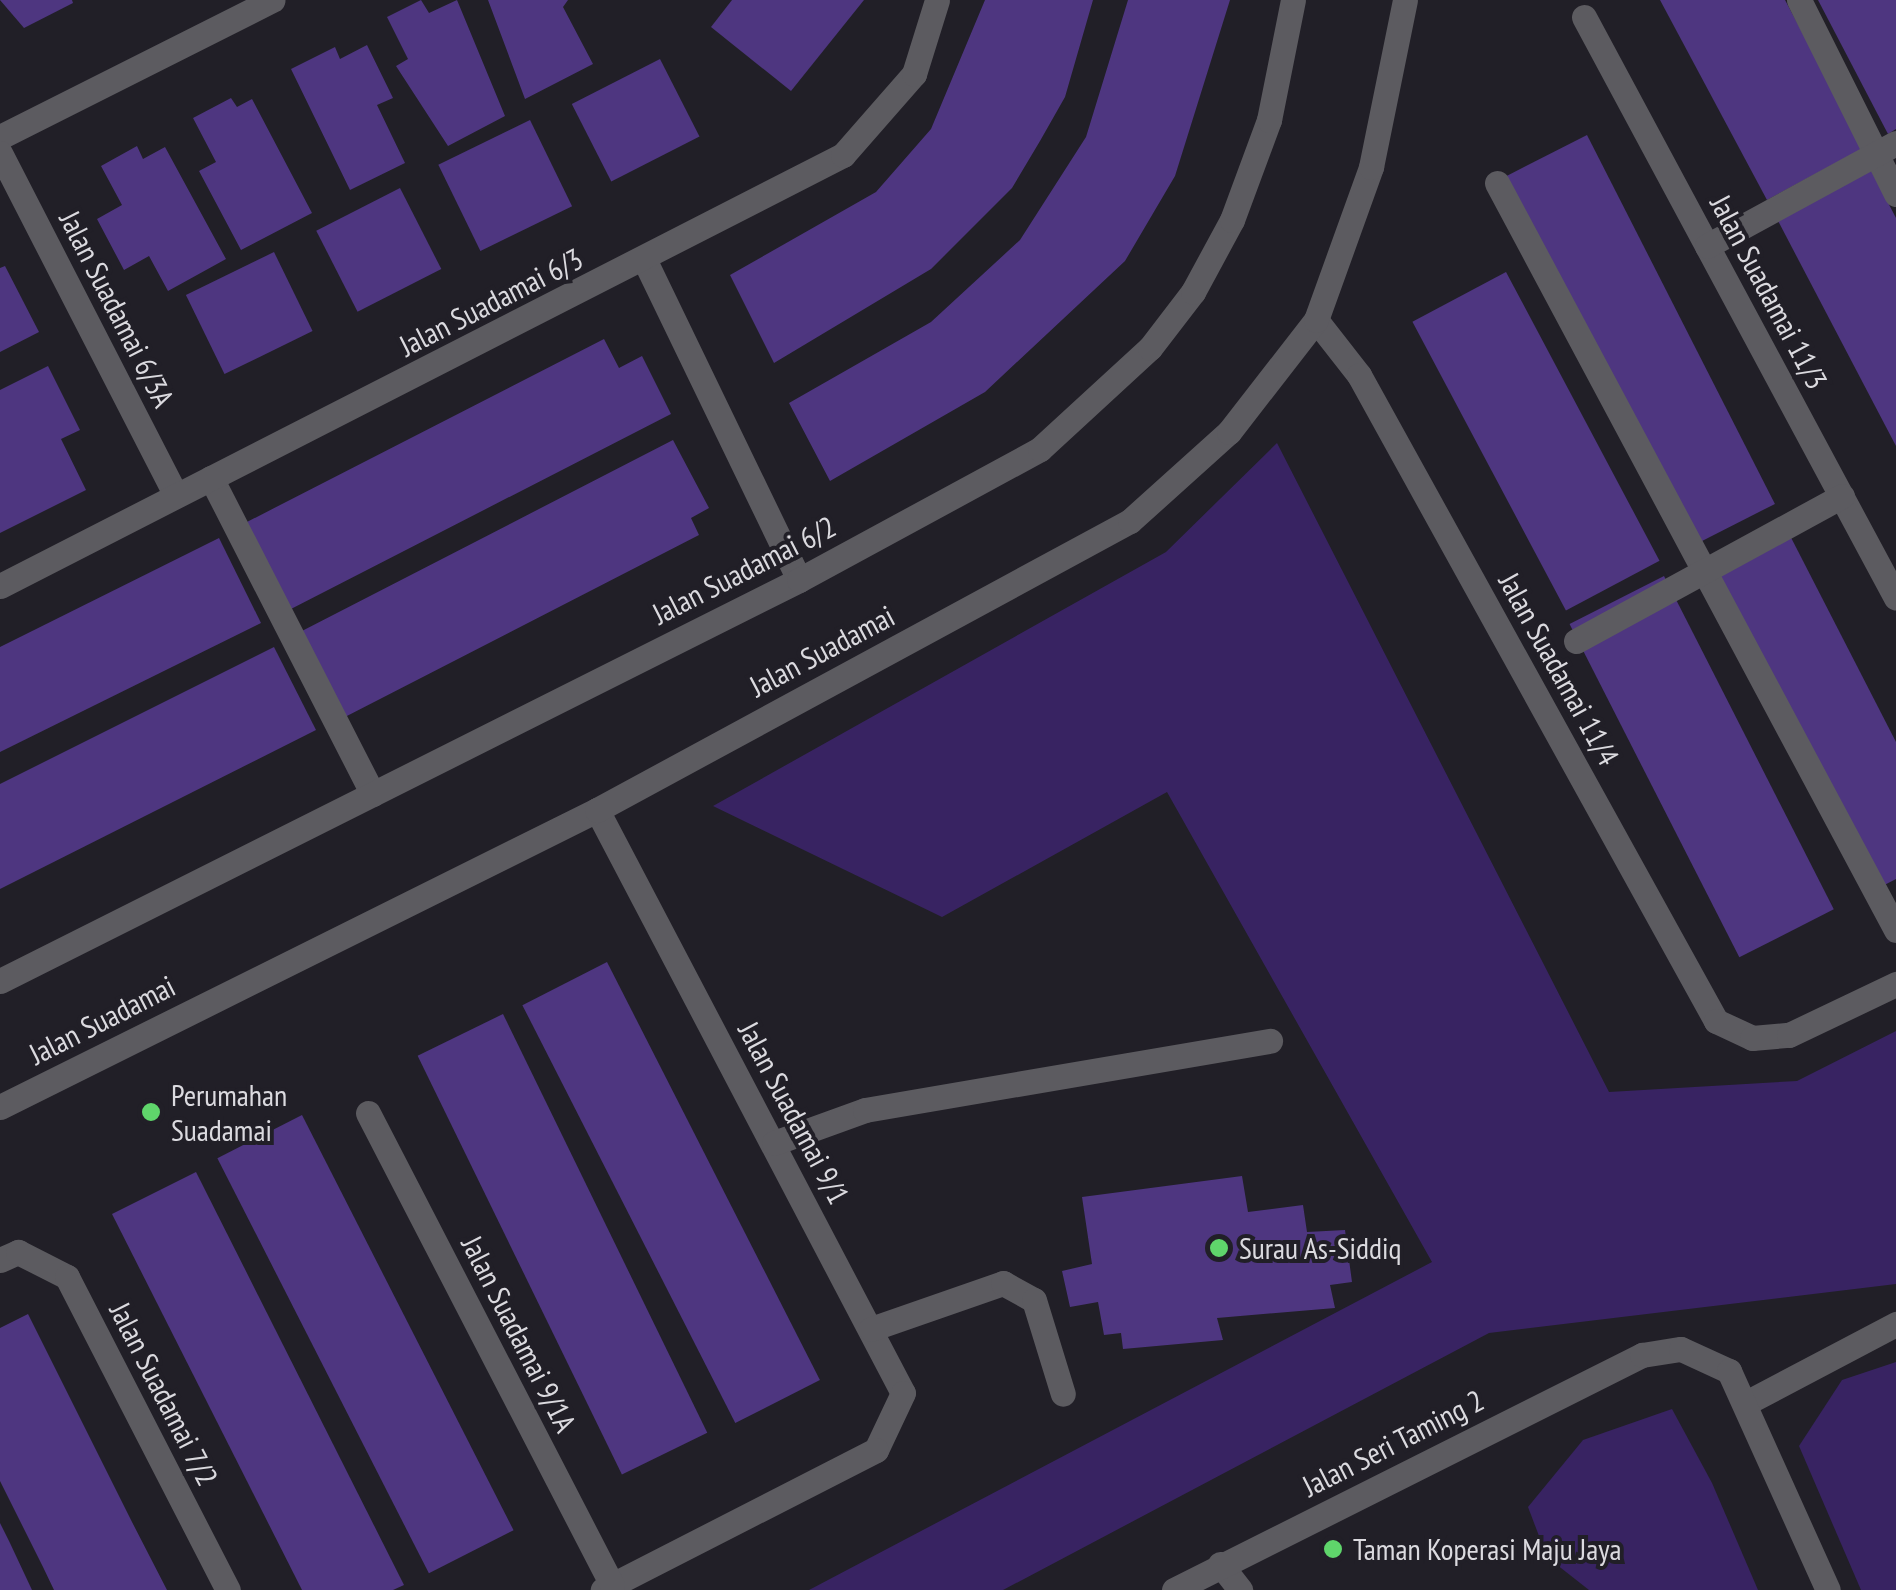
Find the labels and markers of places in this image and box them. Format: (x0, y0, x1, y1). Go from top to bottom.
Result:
place label: Perumahan Suadamai (171, 1077, 287, 1148)
marker: Perumahan Suadamai (140, 1101, 162, 1123)
place label: Surau As-Siddiq (1239, 1230, 1402, 1266)
marker: Surau As-Siddiq (1208, 1237, 1230, 1259)
place label: Taman Koperasi Maju Jaya (1353, 1531, 1622, 1567)
marker: Taman Koperasi Maju Jaya (1322, 1538, 1344, 1560)

